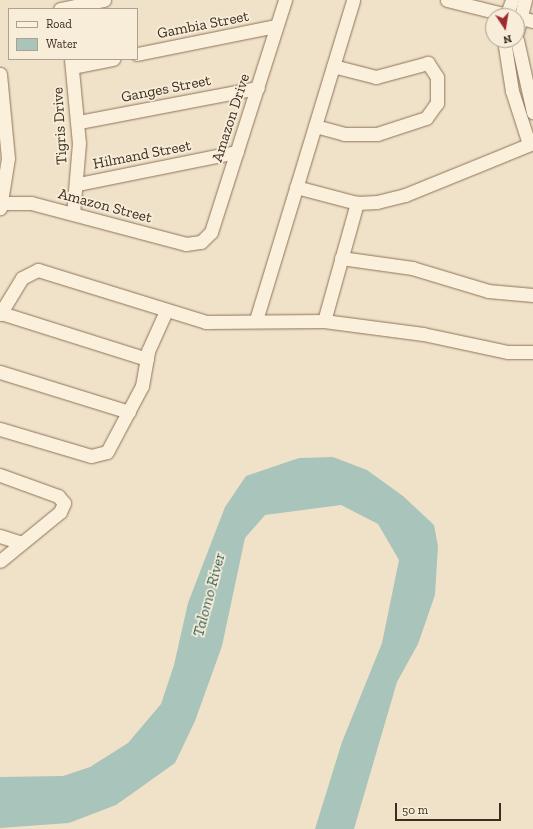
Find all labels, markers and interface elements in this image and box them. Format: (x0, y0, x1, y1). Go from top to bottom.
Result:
street label: Gambia Street (156, 7, 250, 43)
legend (8, 8, 138, 60)
north arrow (485, 8, 525, 48)
text: Road (46, 17, 72, 31)
text: N (502, 32, 513, 46)
text: Water (46, 37, 78, 51)
street label: Ganges Street (120, 71, 212, 107)
street label: Amazon Drive (208, 72, 254, 164)
street label: Tigris Drive (49, 87, 71, 165)
street label: Hilmand Street (91, 137, 193, 173)
street label: Amazon Street (56, 185, 154, 227)
water label: Talomo River (189, 551, 229, 639)
scale bar (397, 795, 503, 821)
text: 50 m (402, 803, 428, 817)

